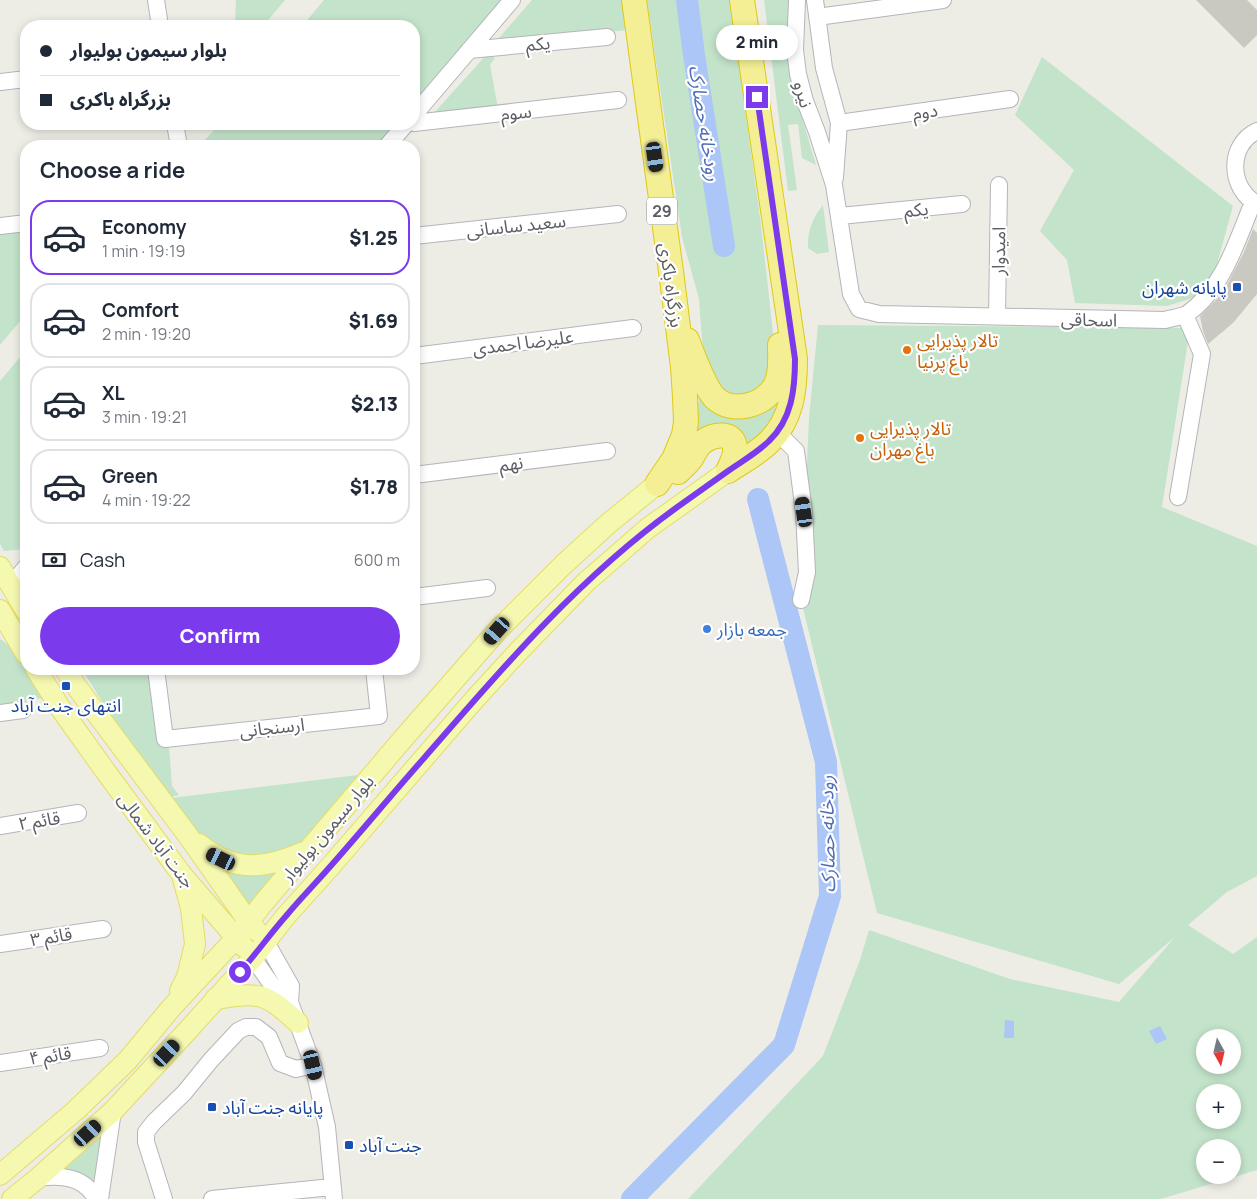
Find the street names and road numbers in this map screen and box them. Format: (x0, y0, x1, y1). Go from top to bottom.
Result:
street label: یکم (525, 30, 552, 58)
street label: نیرو (789, 78, 819, 110)
street label: دوم (911, 97, 940, 128)
street label: سوم (499, 98, 533, 129)
street label: یکم (902, 196, 930, 224)
road number: 29 (647, 198, 677, 225)
street label: سعید ساسانی (465, 208, 567, 242)
street label: امیدوار (986, 226, 1010, 277)
street label: بزرگراه باکری (654, 241, 690, 329)
street label: اسحاقی (1061, 307, 1117, 331)
street label: علیرضا احمدی (471, 324, 575, 360)
street label: نهم (498, 450, 525, 478)
street label: ارسنجانی (238, 712, 306, 742)
street label: بلوار سیمون بولیوار (274, 769, 379, 887)
street label: جنت آباد شمالی (113, 787, 201, 893)
street label: قائم ۲ (16, 805, 62, 837)
street label: قائم ۳ (28, 921, 74, 953)
street label: قائم ۴ (27, 1040, 73, 1072)

